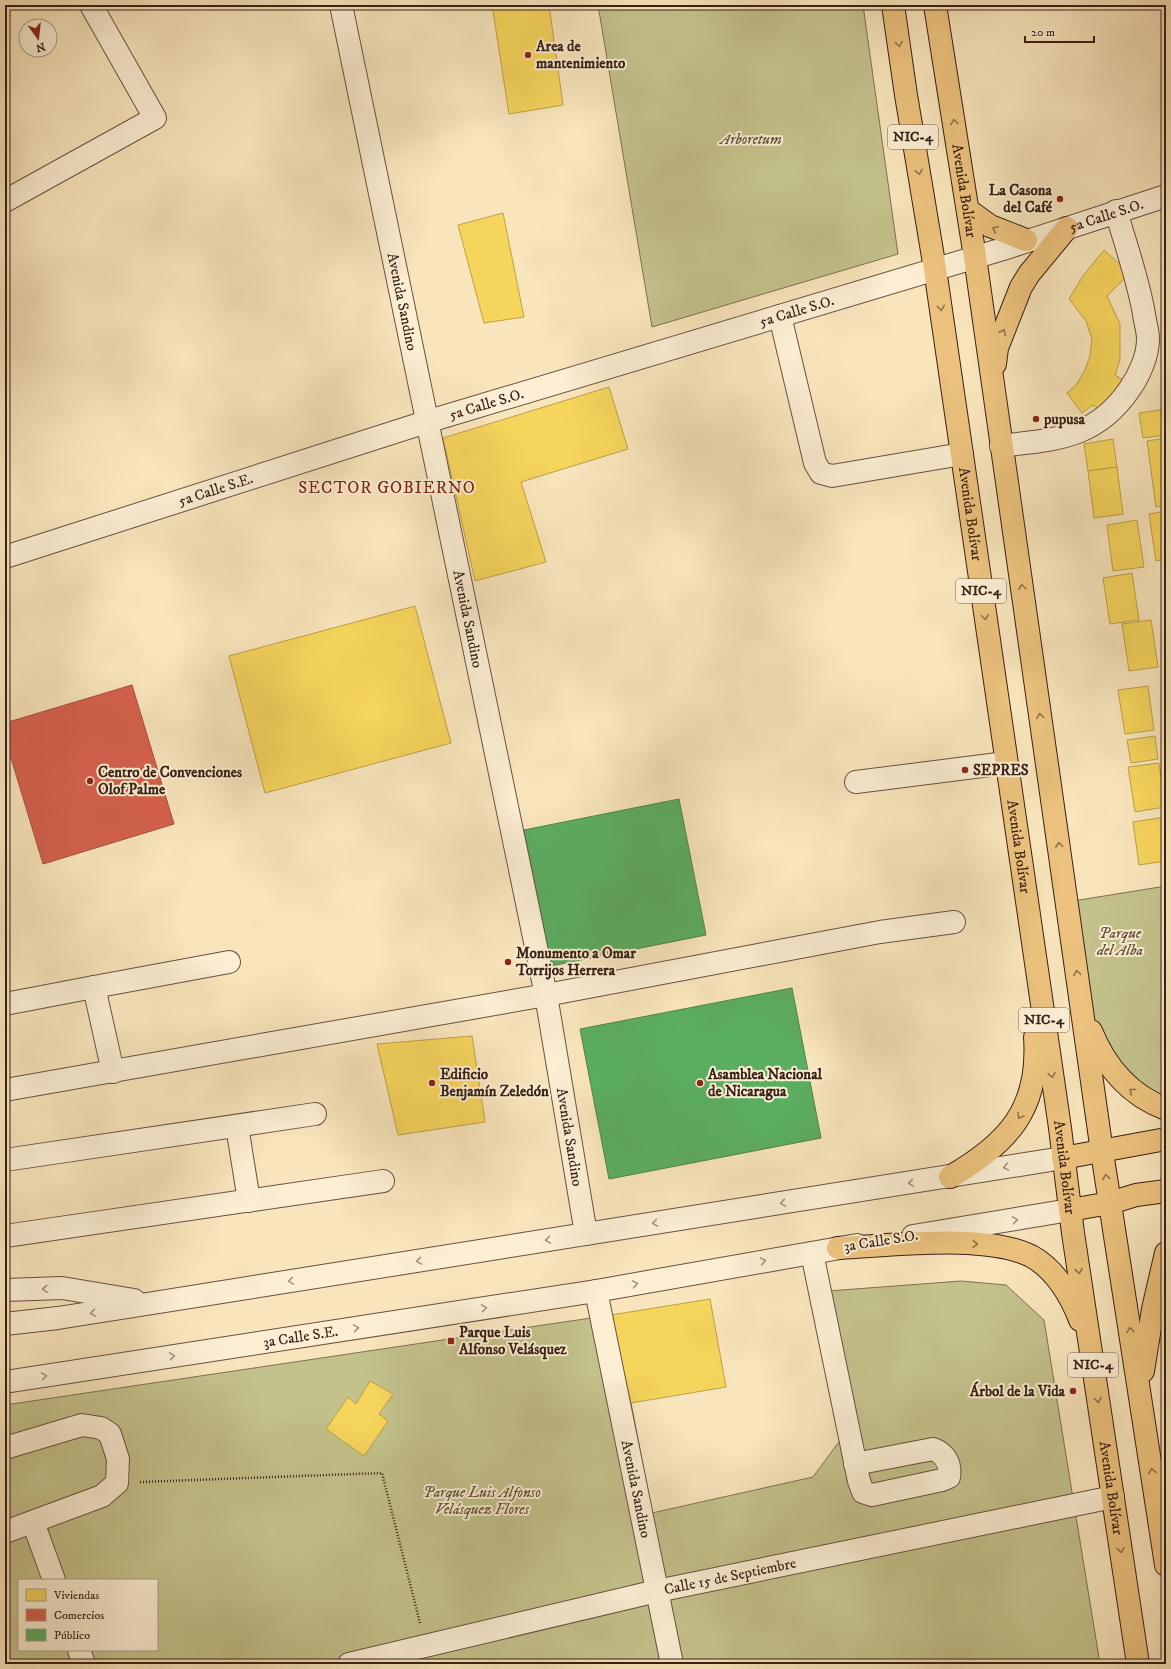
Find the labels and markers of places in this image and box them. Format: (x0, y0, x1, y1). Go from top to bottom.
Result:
place label: Area de mantenimiento (535, 37, 626, 73)
marker: Area de mantenimiento (523, 50, 533, 60)
place label: La Casona del Café (989, 181, 1053, 217)
marker: La Casona del Café (1055, 194, 1065, 204)
place label: pupusa (1043, 410, 1086, 429)
marker: pupusa (1031, 414, 1041, 424)
place label: SEPRES (973, 761, 1029, 780)
place label: Centro de Convenciones Olof Palme (98, 763, 242, 799)
marker: SEPRES (960, 765, 970, 775)
marker: Centro de Convenciones Olof Palme (85, 776, 95, 786)
place label: Monumento a Omar Torrijos Herrera (515, 944, 636, 980)
marker: Monumento a Omar Torrijos Herrera (503, 957, 513, 967)
place label: Edificio Benjamín Zeledón (440, 1065, 549, 1101)
place label: Asamblea Nacional de Nicaragua (707, 1065, 823, 1101)
marker: Edificio Benjamín Zeledón (427, 1078, 437, 1088)
marker: Asamblea Nacional de Nicaragua (695, 1078, 705, 1088)
place label: Parque Luis Alfonso Velásquez (458, 1323, 567, 1360)
marker: Parque Luis Alfonso Velásquez (446, 1336, 456, 1346)
place label: Árbol de la Vida (969, 1381, 1066, 1401)
marker: Árbol de la Vida (1068, 1386, 1078, 1396)

